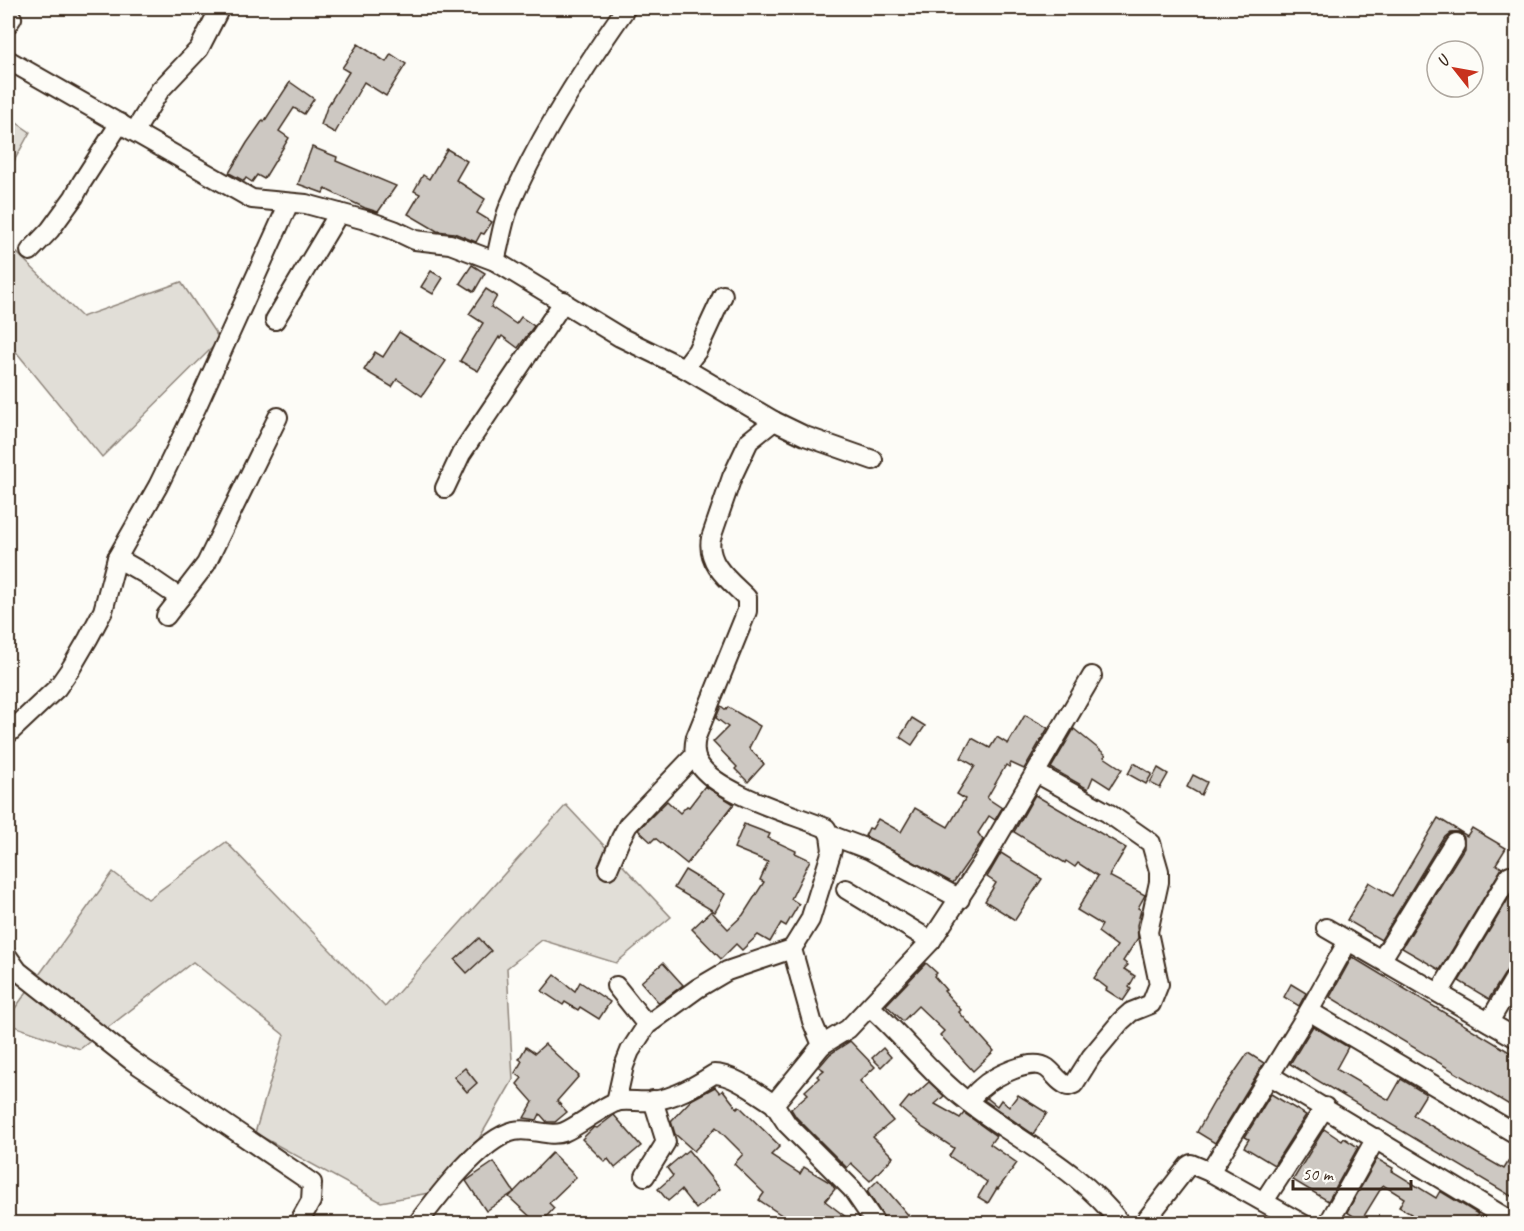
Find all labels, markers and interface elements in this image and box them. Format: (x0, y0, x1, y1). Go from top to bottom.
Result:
north arrow (1425, 39, 1485, 99)
text: U (1432, 51, 1455, 70)
scale bar (1293, 1153, 1412, 1191)
text: 50 m (1302, 1163, 1335, 1185)

